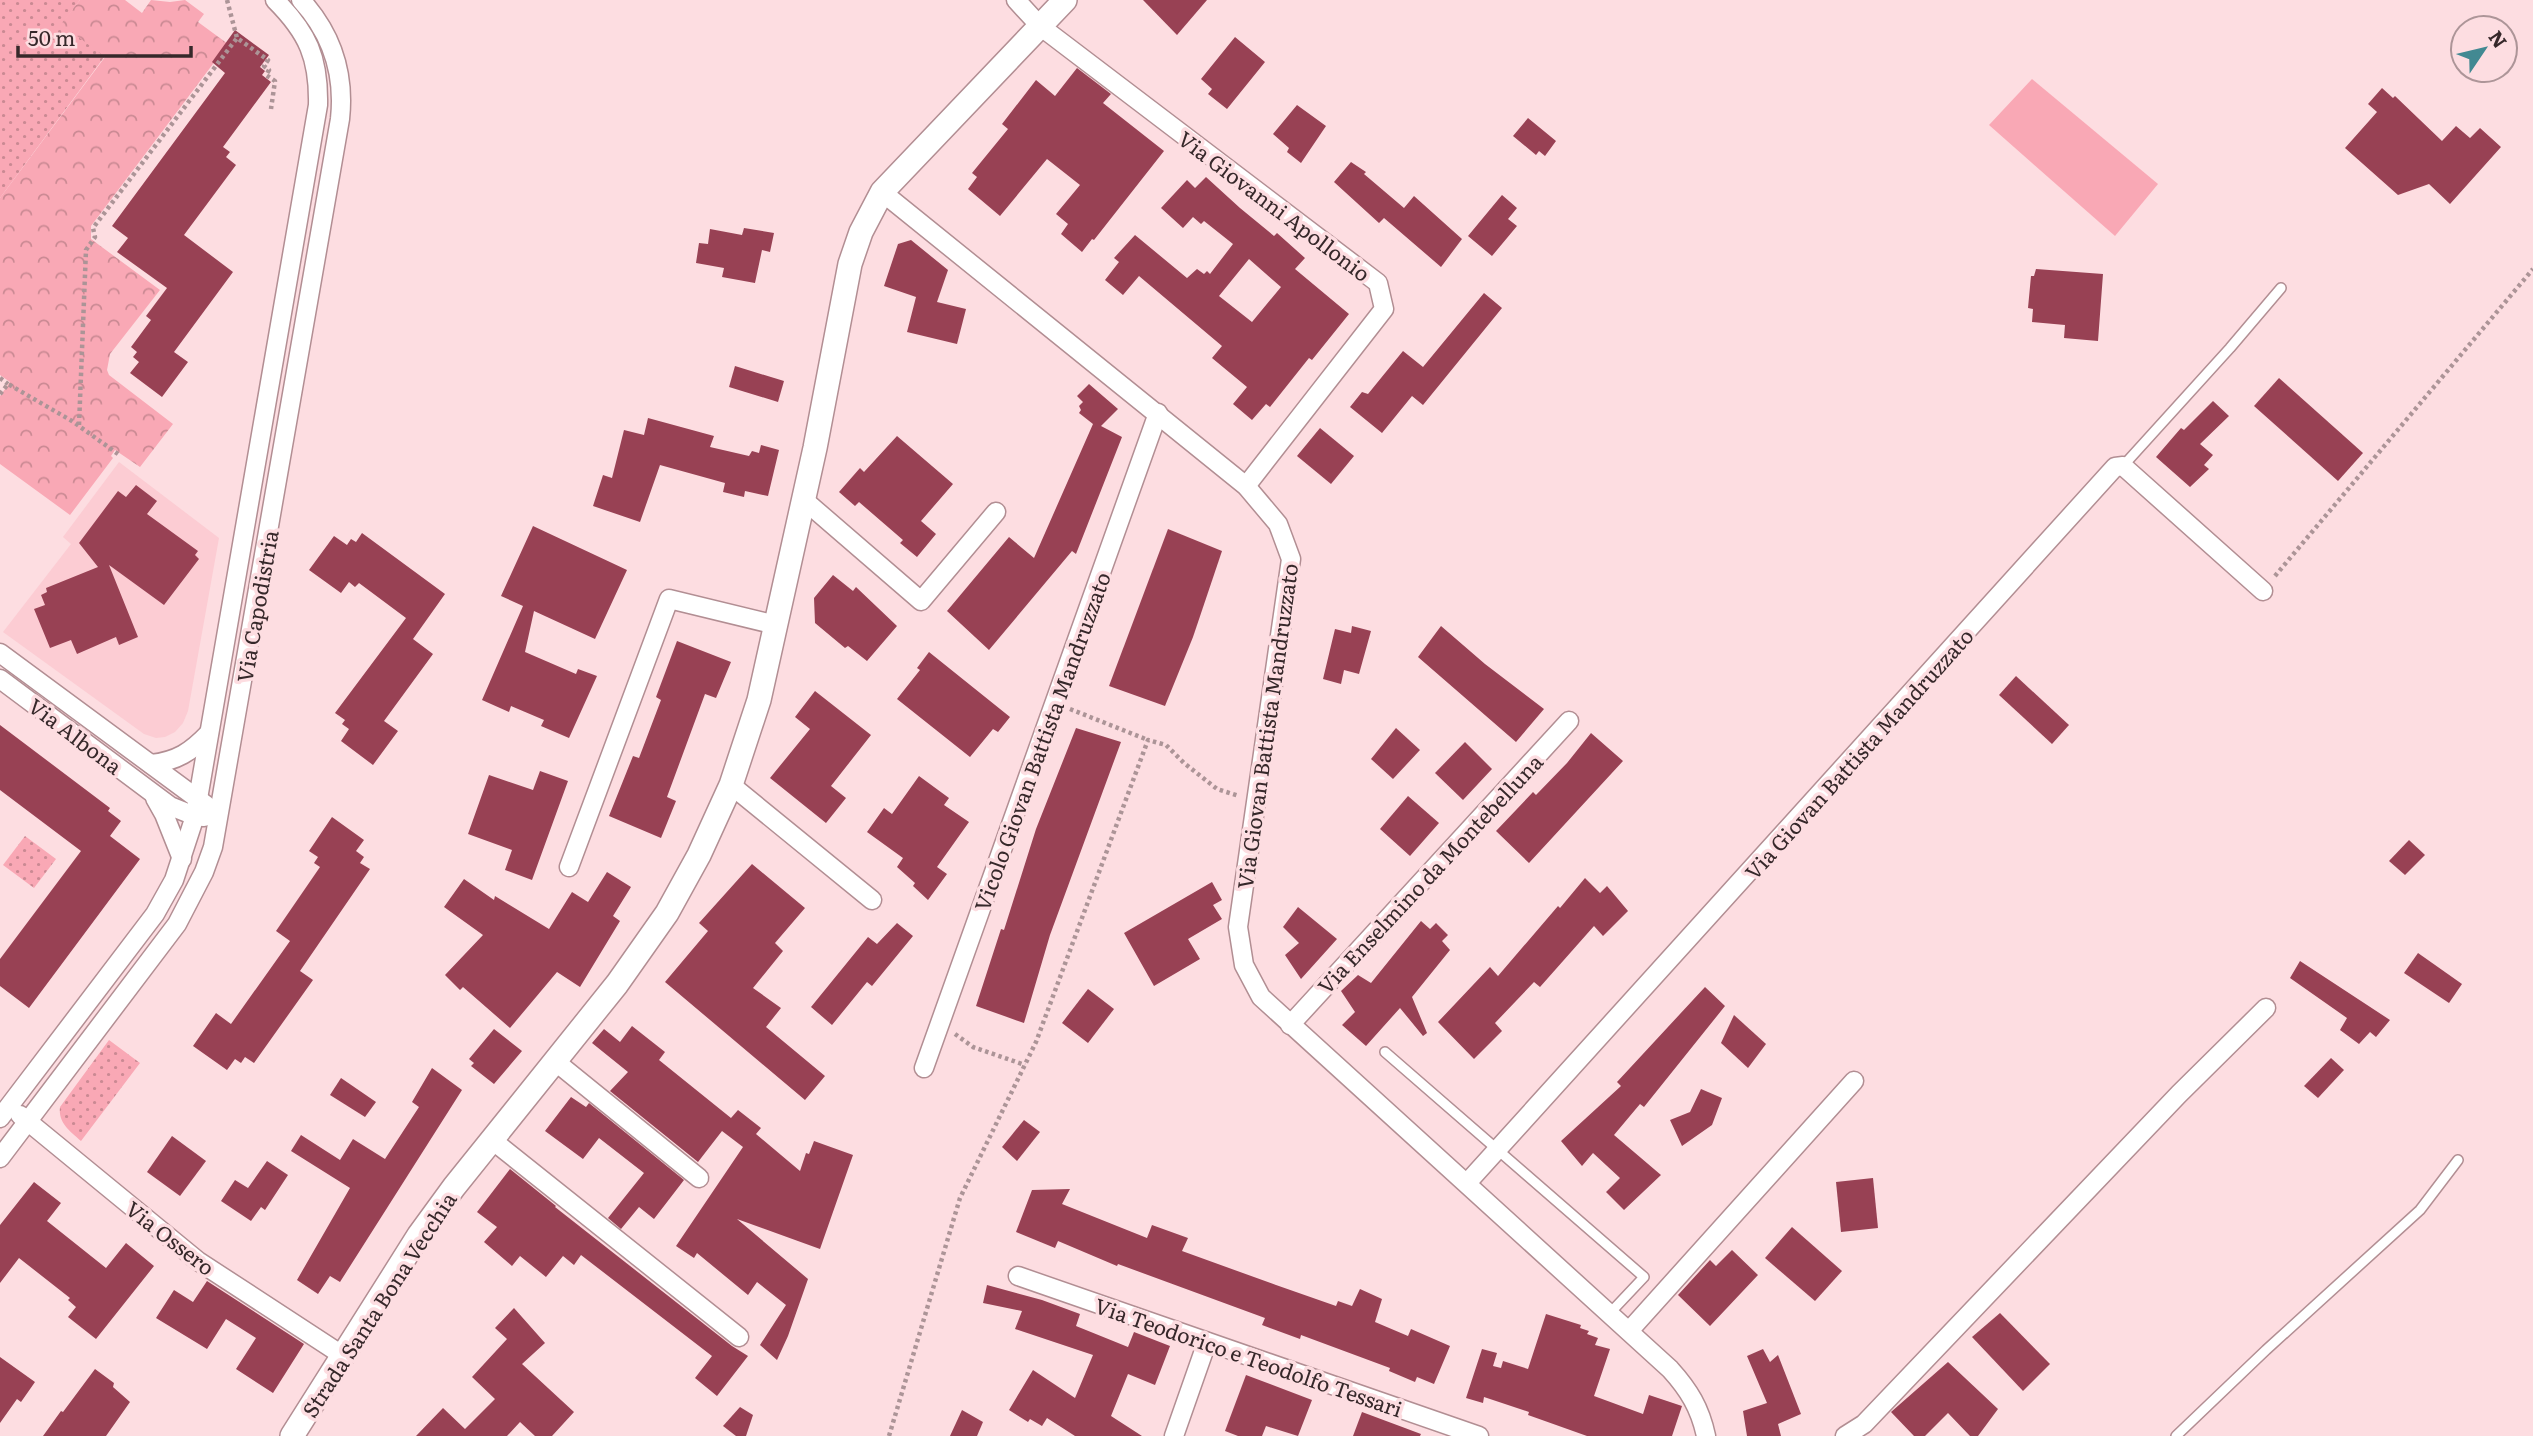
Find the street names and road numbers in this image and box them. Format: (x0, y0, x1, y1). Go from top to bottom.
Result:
street label: Via Giovanni Apollonio (1172, 122, 1378, 288)
street label: Via Capodistria (227, 527, 285, 685)
street label: Via Giovan Battista Mandruzzato (1228, 561, 1304, 891)
street label: Vicolo Giovan Battista Mandruzzato (965, 567, 1117, 915)
street label: Via Giovan Battista Mandruzzato (1737, 620, 1979, 886)
street label: Via Albona (23, 689, 130, 781)
street label: Via Enselmino da Montebelluna (1309, 746, 1549, 1000)
street label: Strada Santa Bona Vecchia (293, 1185, 463, 1423)
street label: Via Ossero (120, 1192, 222, 1282)
street label: Via Teodorico e Teodolfo Tessari (1091, 1289, 1407, 1423)

